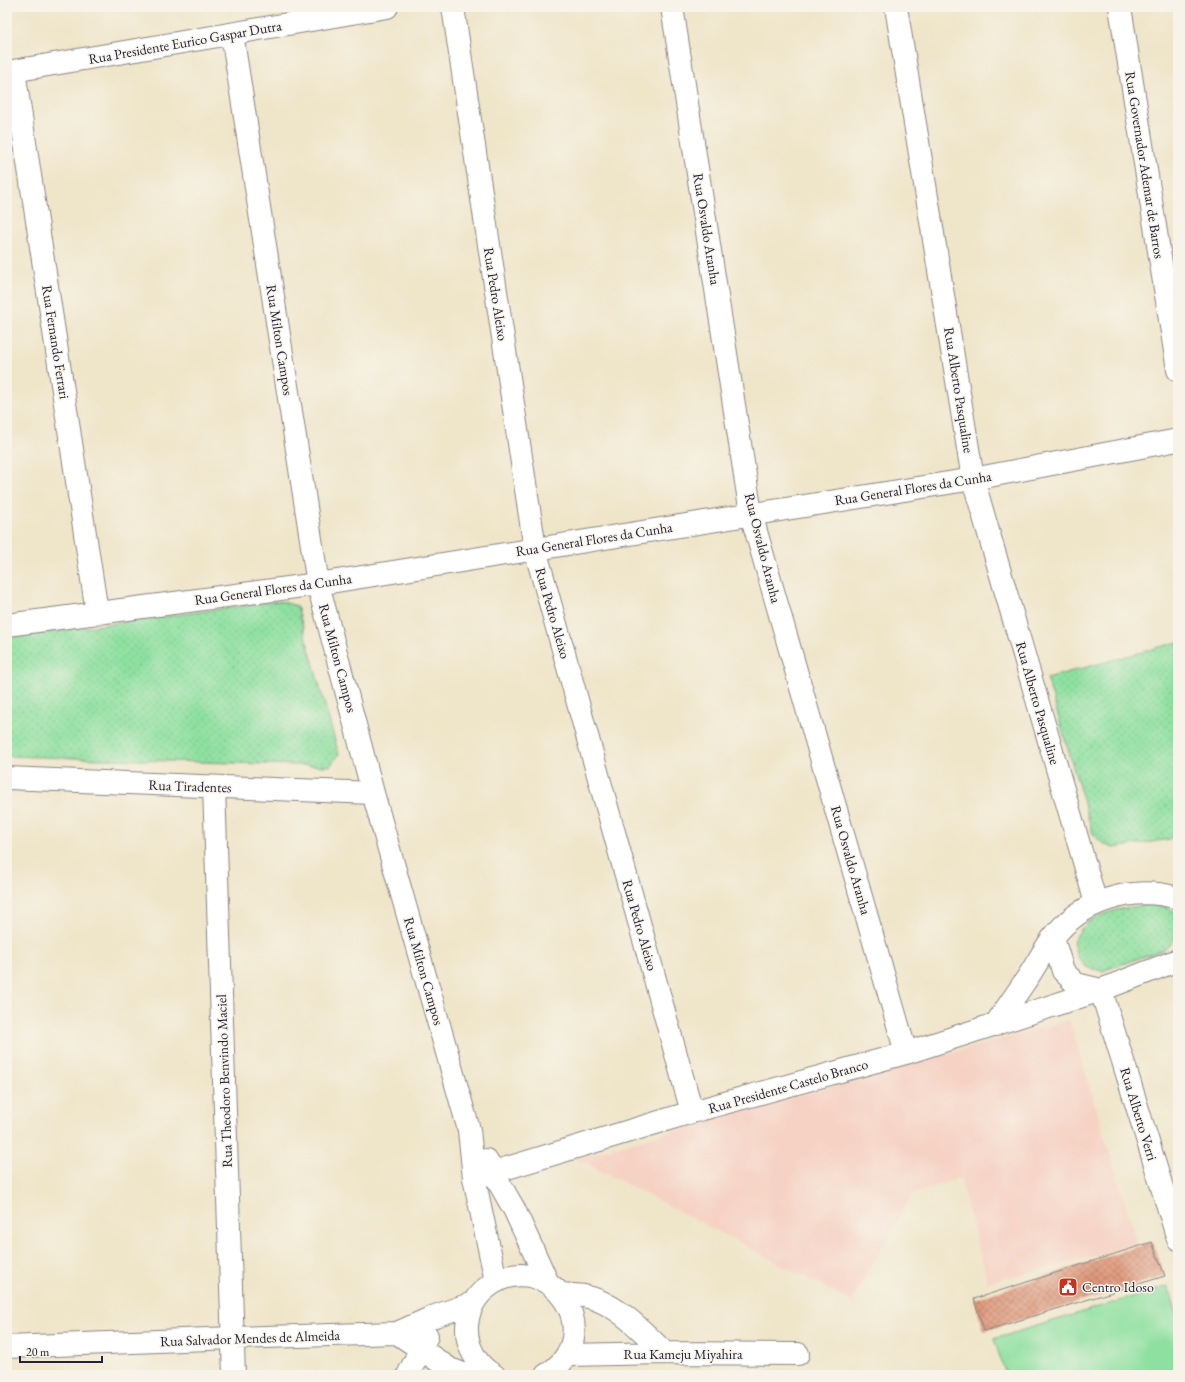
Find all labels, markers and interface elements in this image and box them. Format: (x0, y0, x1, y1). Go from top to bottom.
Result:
street label: Rua Presidente Eurico Gaspar Dutra (87, 16, 283, 68)
street label: Rua Governador Ademar de Barros (1121, 70, 1169, 260)
street label: Rua Osvaldo Aranha (689, 172, 725, 287)
street label: Rua Pedro Aleixo (480, 246, 512, 342)
street label: Rua Milton Campos (262, 283, 298, 397)
street label: Rua Fernando Ferrari (38, 284, 74, 401)
street label: Rua Alberto Pasqualine (940, 326, 978, 455)
street label: Rua General Flores da Cunha (833, 467, 993, 509)
street label: Rua Osvaldo Aranha (741, 491, 785, 605)
street label: Rua General Flores da Cunha (514, 518, 674, 560)
street label: Rua Pedro Aleixo (531, 565, 575, 661)
street label: Rua General Flores da Cunha (193, 569, 353, 609)
street label: Rua Milton Campos (315, 602, 361, 715)
street label: Rua Alberto Pasqualine (1012, 639, 1064, 767)
street label: Rua Tiradentes (148, 776, 232, 796)
street label: Rua Osvaldo Aranha (827, 803, 875, 917)
street label: Rua Pedro Aleixo (618, 877, 662, 973)
street label: Rua Milton Campos (400, 915, 448, 1028)
street label: Rua Theodoro Benvindo Maciel (212, 993, 236, 1168)
street label: Rua Presidente Castelo Branco (706, 1055, 870, 1117)
street label: Rua Alberto Verri (1116, 1065, 1162, 1163)
public building icon: Centro Idoso (1057, 1276, 1079, 1298)
place label: Centro Idoso (1082, 1278, 1154, 1296)
street label: Rua Salvador Mendes de Almeida (160, 1326, 341, 1350)
scale bar (20, 1338, 102, 1364)
text: 20 m (26, 1344, 50, 1360)
street label: Rua Kameju Miyahira (623, 1345, 743, 1363)

